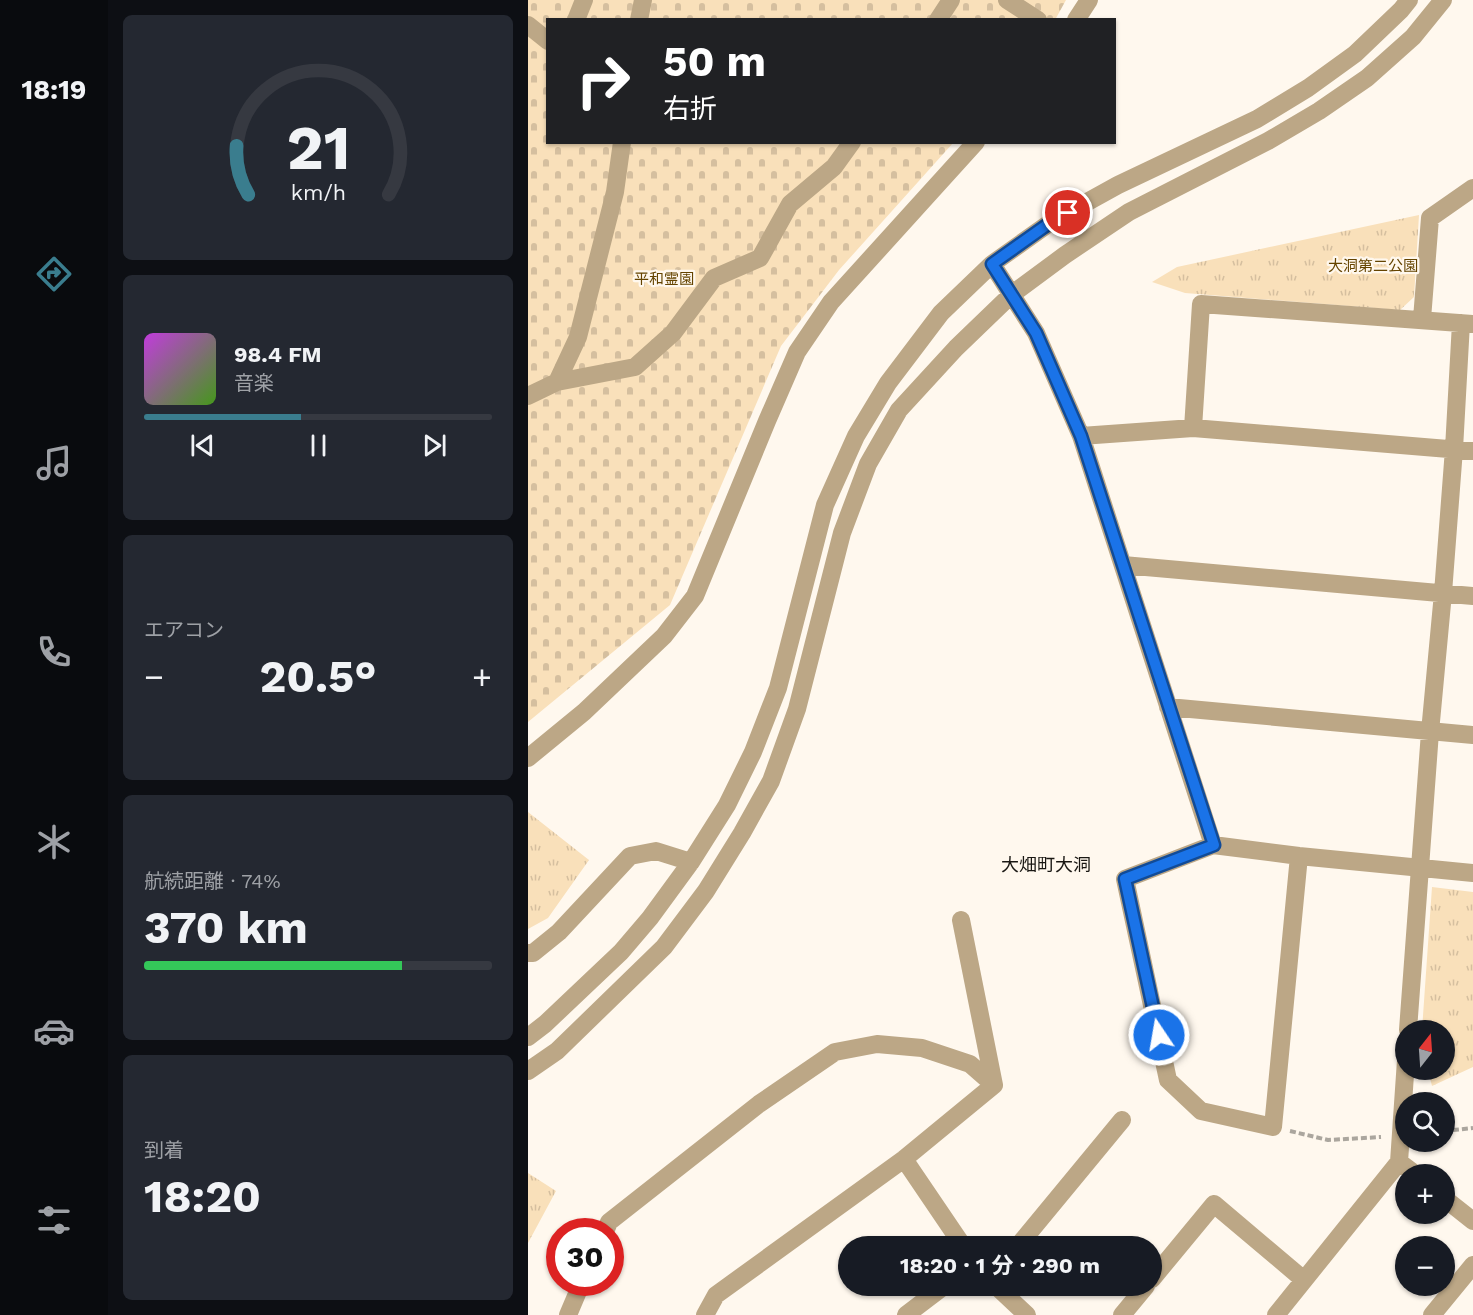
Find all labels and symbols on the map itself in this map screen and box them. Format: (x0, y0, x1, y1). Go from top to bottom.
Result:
pin (1042, 187, 1093, 238)
park label: 大洞第二公園 (1328, 257, 1418, 275)
park label: 平和霊園 (634, 270, 694, 288)
district label: 大畑町大洞 (1001, 854, 1091, 875)
position arrow (1127, 1003, 1191, 1067)
north arrow (1395, 1020, 1455, 1080)
speed limit sign: 30 (546, 1218, 624, 1296)

